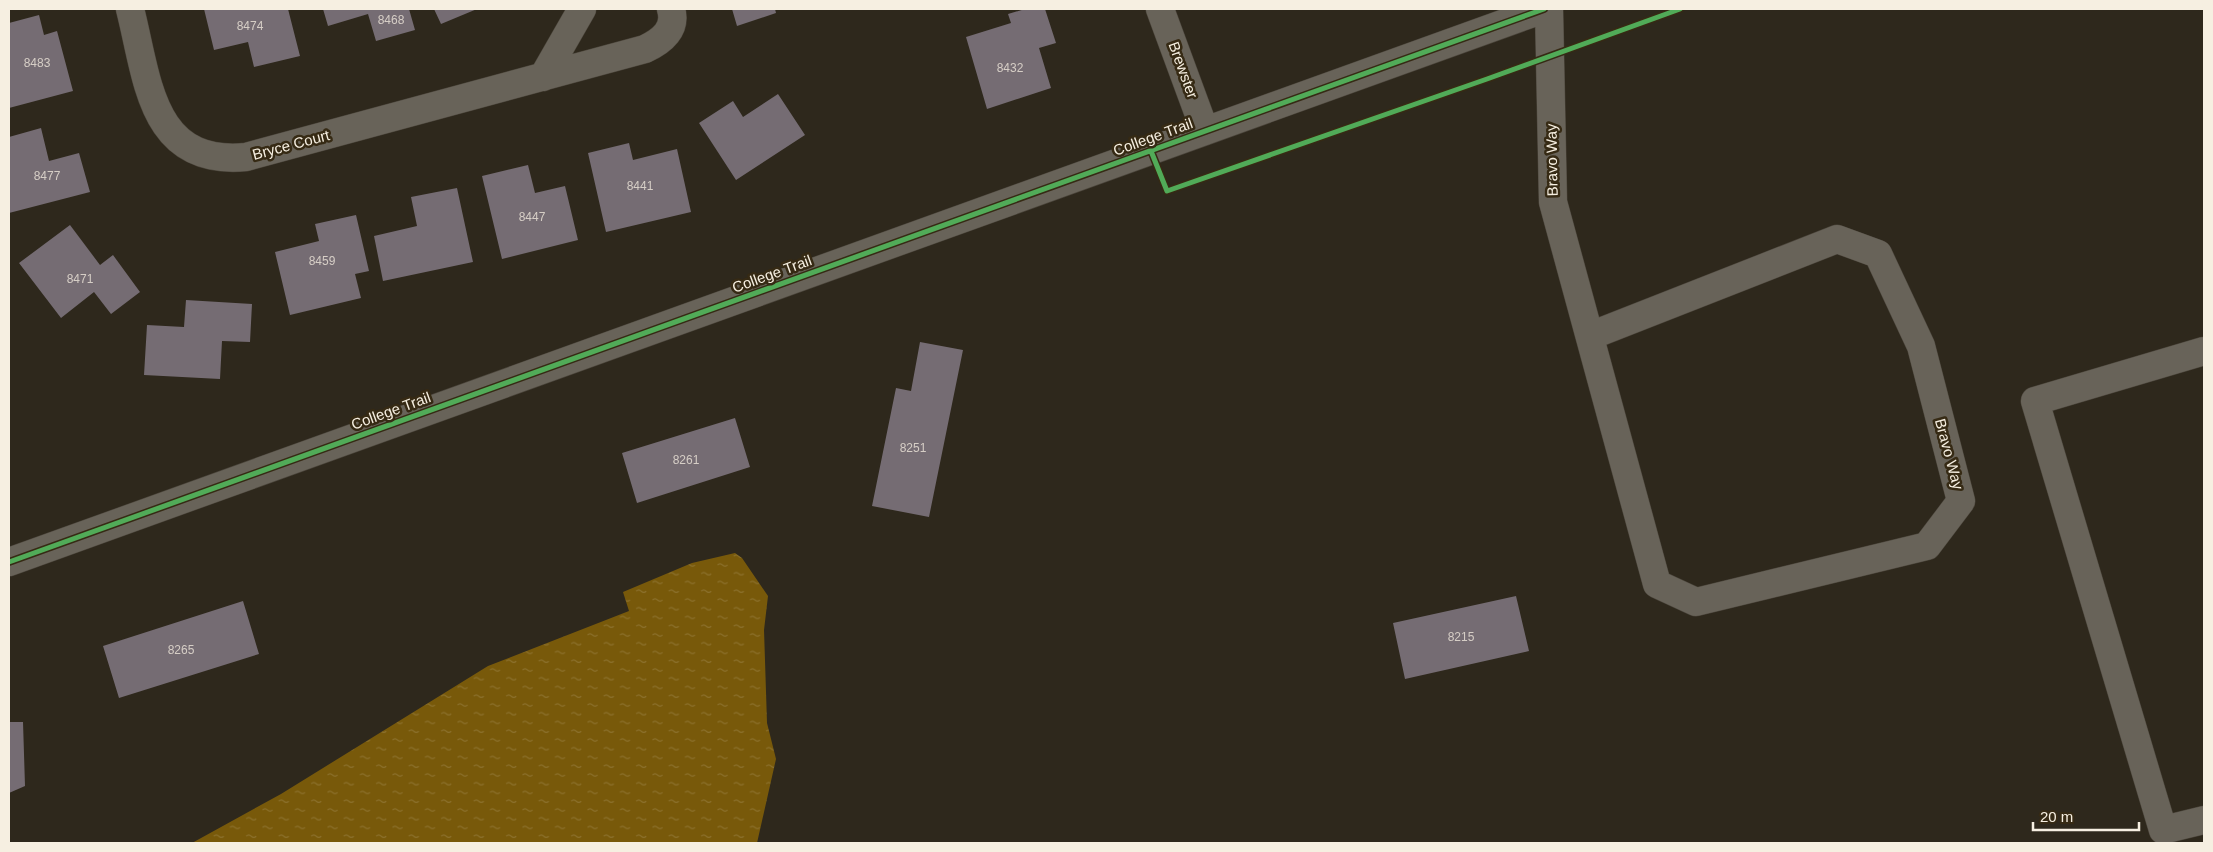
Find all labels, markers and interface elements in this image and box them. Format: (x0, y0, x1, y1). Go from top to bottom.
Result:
house number: 8468 (378, 13, 405, 27)
house number: 8474 (237, 19, 264, 33)
street label: Brewster (1165, 39, 1202, 101)
house number: 8483 (24, 56, 51, 70)
house number: 8432 (997, 61, 1024, 75)
street label: College Trail (1111, 114, 1195, 159)
street label: Bravo Way (1542, 123, 1561, 197)
street label: Bryce Court (250, 126, 332, 163)
house number: 8477 (34, 169, 61, 183)
house number: 8441 (627, 179, 654, 193)
house number: 8447 (519, 210, 546, 224)
street label: College Trail (730, 251, 814, 296)
house number: 8459 (309, 254, 336, 268)
house number: 8471 (67, 272, 94, 286)
street label: College Trail (349, 388, 433, 433)
street label: Bravo Way (1932, 417, 1967, 492)
house number: 8251 (900, 441, 927, 455)
house number: 8261 (673, 453, 700, 467)
house number: 8215 (1448, 630, 1475, 644)
house number: 8265 (168, 643, 195, 657)
scale bar (2033, 800, 2139, 832)
text: 20 m (2040, 808, 2073, 825)

